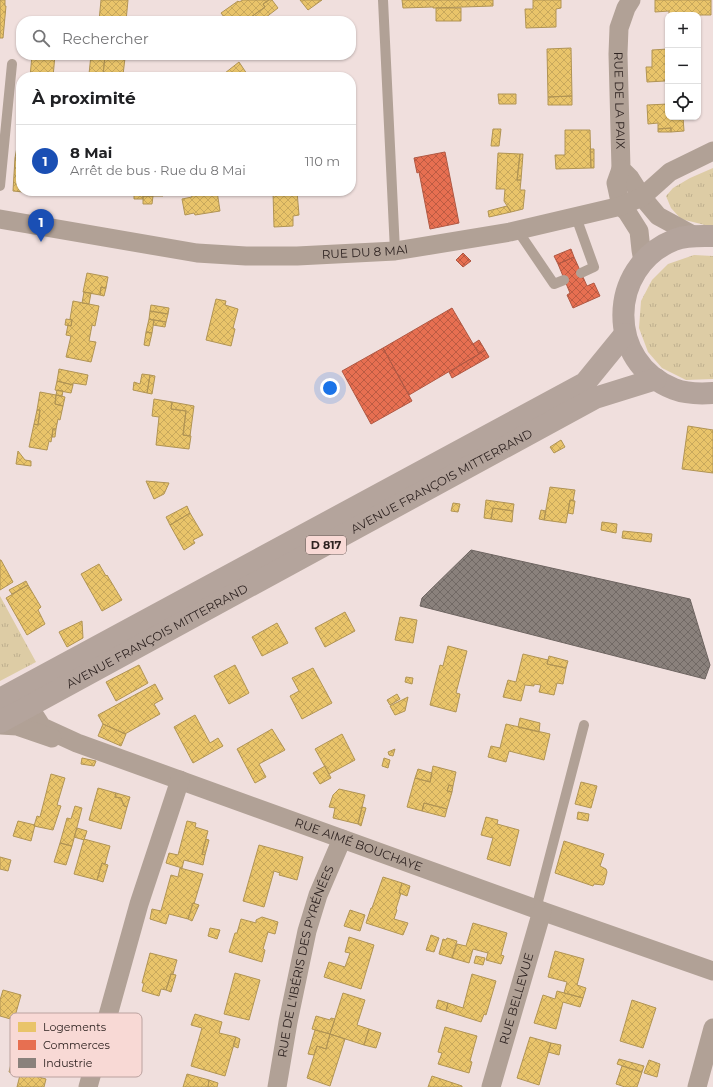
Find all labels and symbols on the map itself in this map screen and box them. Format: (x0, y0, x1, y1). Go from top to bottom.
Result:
street label: RUE DE LA PAIX (611, 52, 628, 149)
pin: 1 (28, 209, 54, 242)
street label: RUE DU 8 MAI (321, 241, 409, 262)
your location (320, 378, 340, 398)
street label: AVENUE FRANÇOIS MITTERRAND (348, 425, 535, 537)
road number: D 817 (306, 536, 346, 554)
street label: AVENUE FRANÇOIS MITTERRAND (64, 580, 250, 691)
street label: RUE AIMÉ BOUCHAYE (293, 814, 425, 874)
street label: RUE DE L'IBÉRIS DES PYRÉNÉES (274, 863, 337, 1059)
street label: RUE BELLEVUE (496, 951, 536, 1046)
legend (10, 1013, 142, 1077)
text: Logements (43, 1020, 107, 1034)
text: Commerces (43, 1038, 110, 1052)
text: Industrie (43, 1056, 93, 1070)

